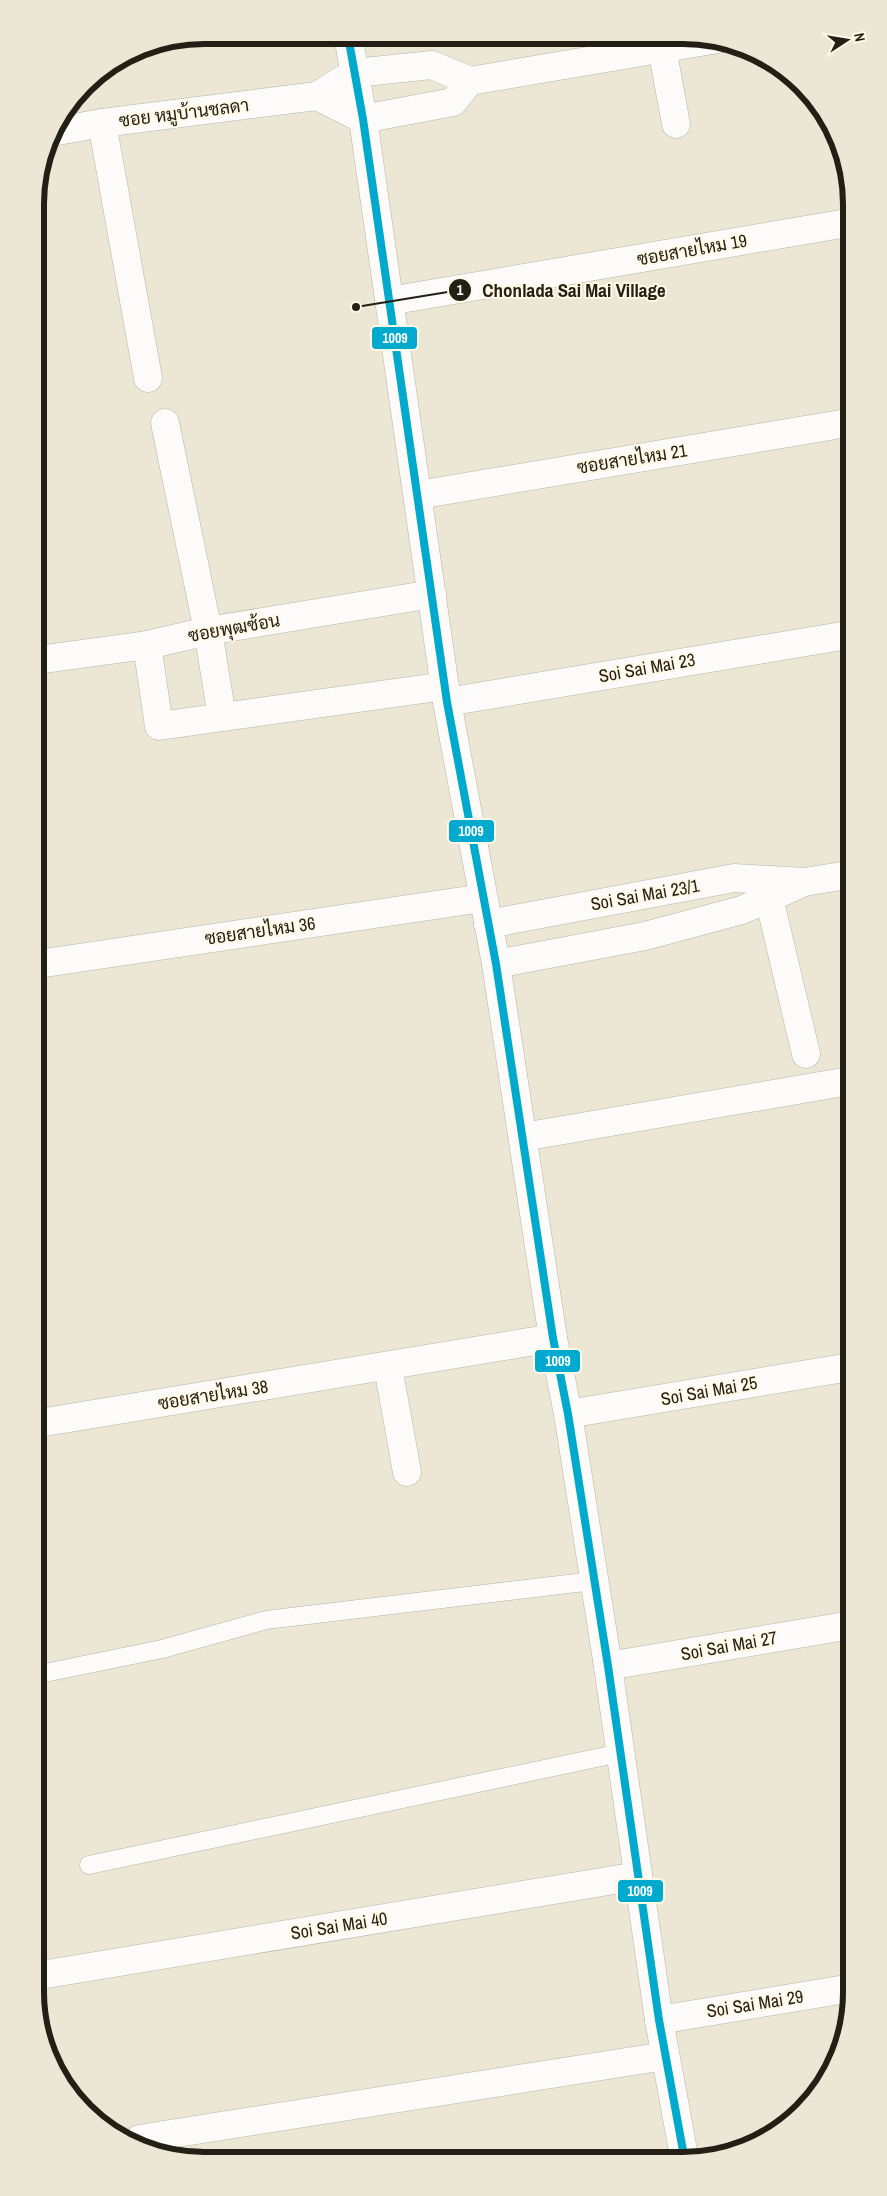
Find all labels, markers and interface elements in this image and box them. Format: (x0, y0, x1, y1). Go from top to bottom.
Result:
north arrow (822, 15, 872, 65)
text: N (850, 31, 869, 43)
street label: ซอย หมูบ้านชลดา (117, 92, 251, 134)
street label: ซอยสายไหม 19 (635, 228, 749, 271)
callout: Chonlada Sai Mai Village (448, 273, 676, 307)
text: Chonlada Sai Mai Village (482, 277, 666, 303)
text: 1 (457, 279, 464, 300)
line badge: 1009 (371, 326, 418, 350)
text: 1009 (382, 329, 408, 347)
street label: ซอยสายไหม 21 (575, 437, 690, 480)
street label: ซอยพุฒซ้อน (186, 607, 282, 648)
street label: Soi Sai Mai 23 (597, 647, 697, 688)
line badge: 1009 (448, 819, 495, 843)
text: 1009 (458, 822, 484, 840)
street label: Soi Sai Mai 23/1 (589, 873, 702, 916)
street label: ซอยสายไหม 36 (203, 910, 317, 951)
line badge: 1009 (534, 1349, 581, 1373)
text: 1009 (545, 1352, 571, 1370)
street label: Soi Sai Mai 25 (659, 1370, 759, 1411)
street label: ซอยสายไหม 38 (156, 1373, 270, 1416)
street label: Soi Sai Mai 27 (679, 1625, 779, 1666)
line badge: 1009 (617, 1879, 664, 1903)
text: 1009 (627, 1882, 653, 1900)
street label: Soi Sai Mai 40 (289, 1906, 389, 1945)
street label: Soi Sai Mai 29 (705, 1984, 805, 2023)

